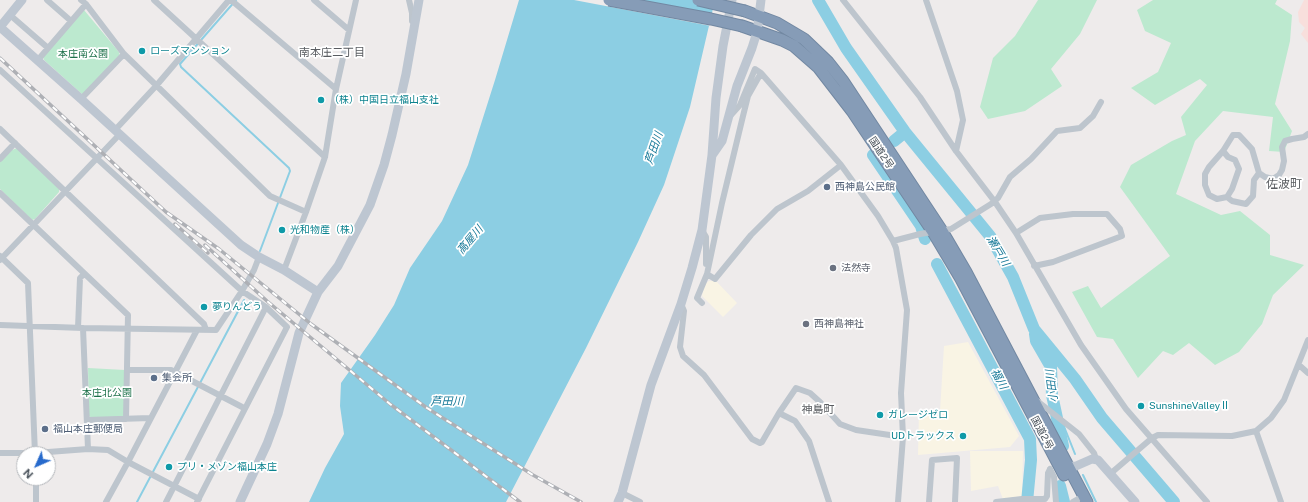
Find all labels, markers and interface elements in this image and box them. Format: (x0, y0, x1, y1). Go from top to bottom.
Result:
place label: ローズマンション (150, 45, 230, 57)
marker: ローズマンション (137, 46, 147, 56)
district label: 南本庄二丁目 (299, 46, 365, 60)
park label: 本庄南公園 (58, 48, 108, 60)
place label: （株）中国日立福山支社 (329, 94, 439, 106)
marker: （株）中国日立福山支社 (316, 95, 326, 105)
water label: 芦田川 (642, 130, 666, 166)
street label: 国道2号 (866, 135, 896, 171)
district label: 佐波町 (1266, 177, 1302, 191)
place label: 西神島公民館 (835, 181, 895, 193)
marker: 西神島公民館 (822, 182, 832, 192)
water label: 高屋川 (454, 223, 486, 257)
place label: 光和物産（株） (290, 224, 360, 236)
marker: 光和物産（株） (277, 225, 287, 235)
water label: 瀬戸川 (984, 233, 1012, 269)
place label: 法然寺 (841, 262, 871, 274)
marker: 法然寺 (828, 263, 838, 273)
place label: 夢りんどう (212, 301, 262, 313)
marker: 夢りんどう (199, 302, 209, 312)
place label: 西神島神社 (814, 318, 864, 330)
marker: 西神島神社 (801, 319, 811, 329)
water label: 福川 (988, 366, 1010, 392)
water label: 小田川 (1043, 369, 1061, 403)
place label: 集会所 (162, 372, 192, 384)
marker: 集会所 (149, 373, 159, 383)
park label: 本庄北公園 (82, 387, 132, 399)
water label: 芦田川 (431, 395, 463, 409)
place label: SunshineValleyⅡ (1149, 400, 1230, 412)
marker: SunshineValleyⅡ (1136, 401, 1146, 411)
district label: 神島町 (802, 403, 834, 417)
place label: ガレージゼロ (888, 409, 948, 421)
marker: ガレージゼロ (875, 410, 885, 420)
street label: 国道2号 (1028, 414, 1056, 452)
place label: 福山本庄郵便局 (53, 423, 123, 435)
marker: 福山本庄郵便局 (40, 424, 50, 434)
place label: UDトラックス (891, 430, 955, 442)
marker: UDトラックス (958, 431, 968, 441)
north arrow (16, 446, 56, 486)
place label: プリ・メゾン福山本庄 (177, 461, 277, 473)
marker: プリ・メゾン福山本庄 (164, 462, 174, 472)
text: N (21, 466, 36, 481)

